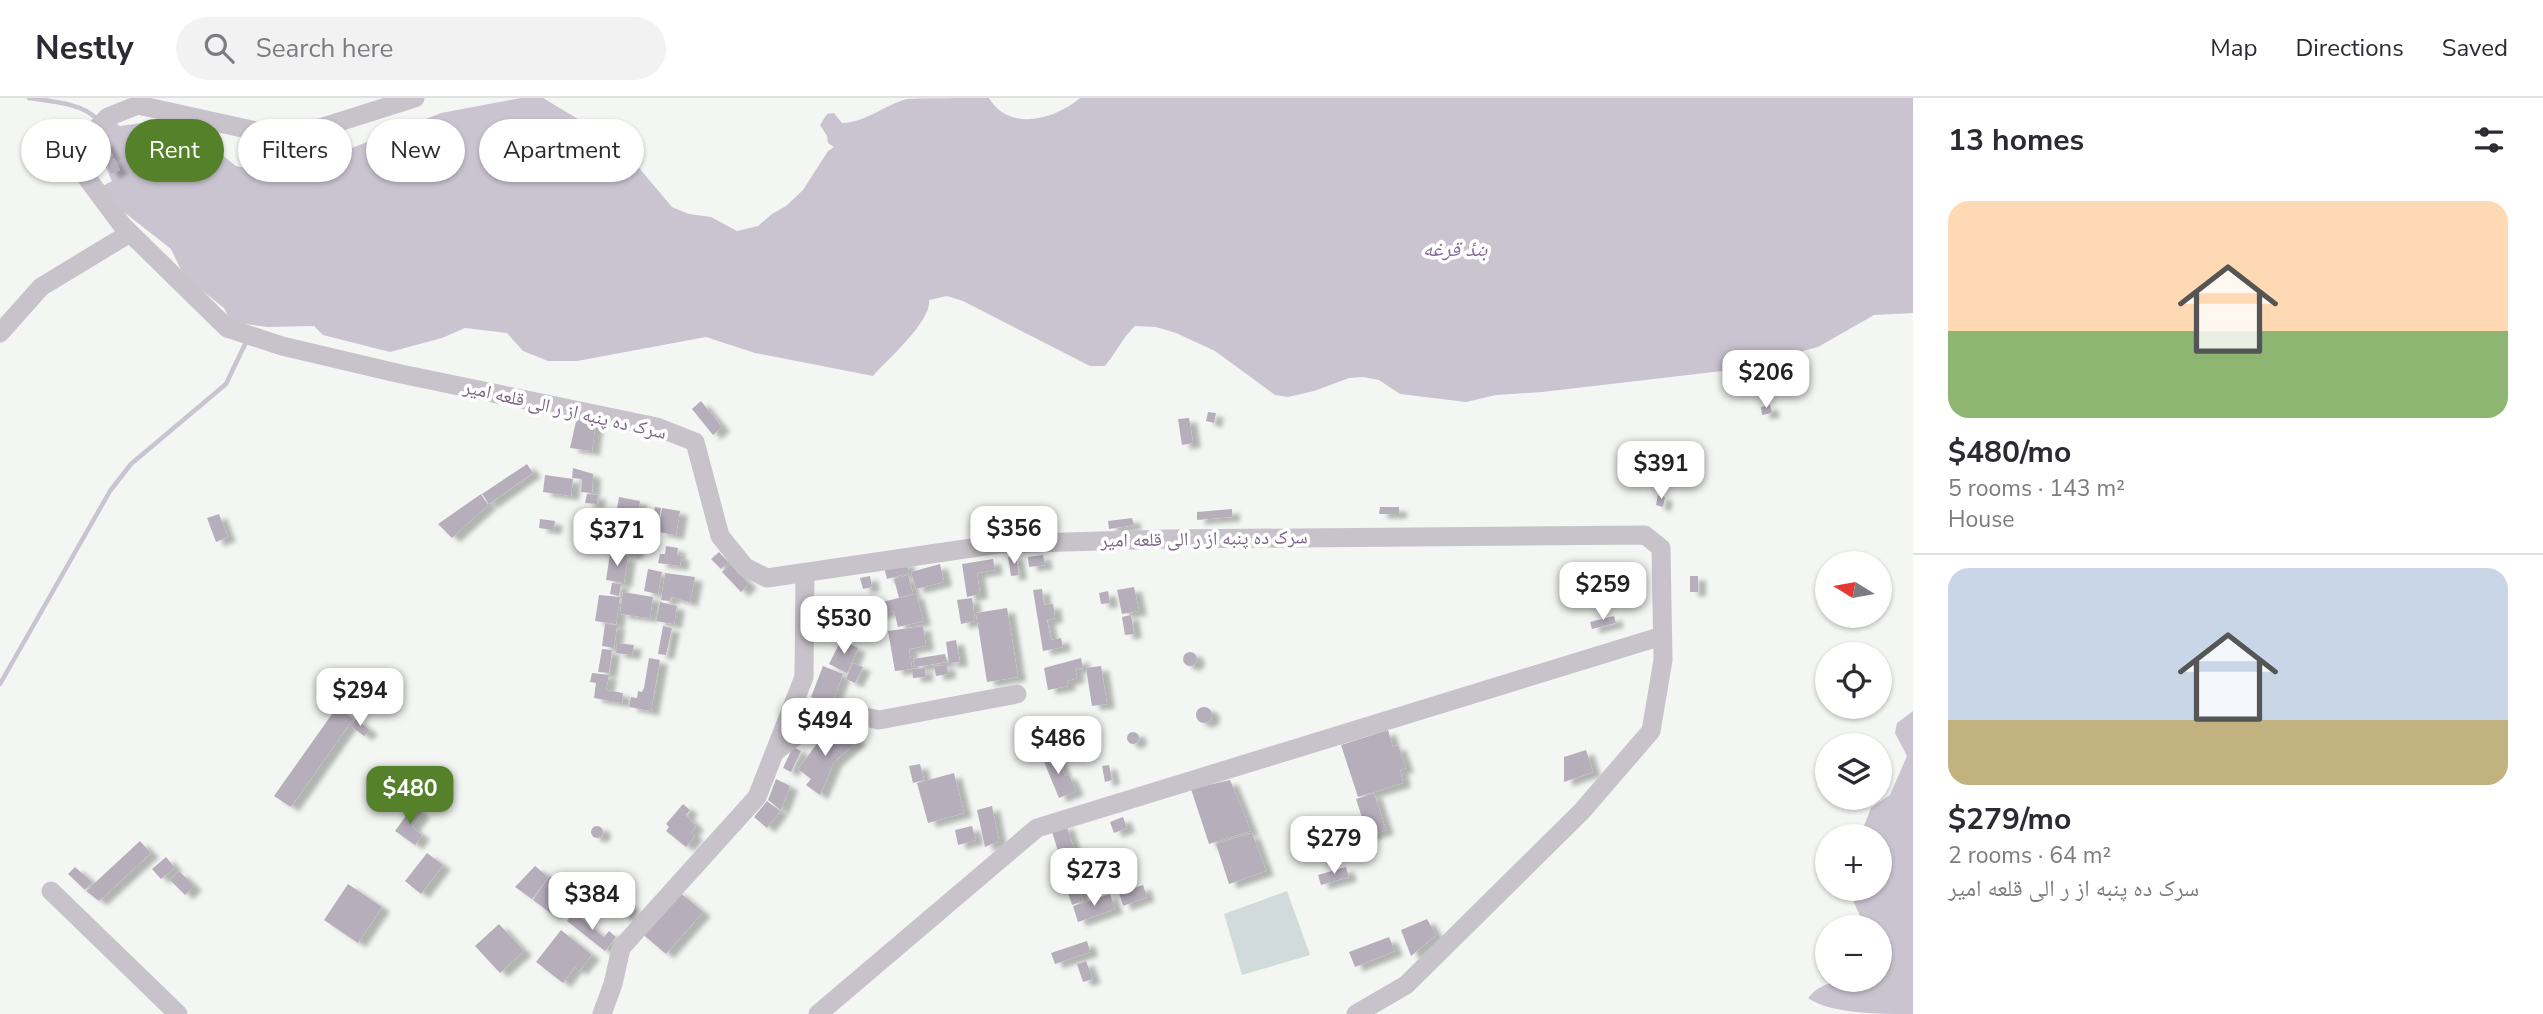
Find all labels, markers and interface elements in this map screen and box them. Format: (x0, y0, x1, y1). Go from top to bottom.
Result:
search box (176, 17, 666, 80)
text: Nestly (35, 26, 134, 71)
icon: search (200, 29, 238, 67)
text: Search here (256, 31, 393, 66)
text: Map (2210, 32, 2257, 64)
text: Directions (2295, 32, 2404, 64)
text: Saved (2442, 32, 2508, 64)
chip: Buy (21, 119, 111, 182)
chip: Rent (125, 119, 224, 182)
chip: Filters (238, 119, 352, 182)
chip: New (366, 119, 465, 182)
chip: Apartment (479, 119, 644, 182)
text: 13 homes (1948, 120, 2084, 161)
icon: filters (2470, 121, 2508, 159)
water label: بندٔ قرغه (1423, 235, 1488, 263)
icon: home (2165, 246, 2291, 372)
pin: $206 (1725, 350, 1807, 410)
text: $206 (1738, 357, 1794, 388)
street label: سرک ده پنبه از ر الی قلعه امیر (460, 374, 669, 446)
text: $480/mo (1948, 432, 2071, 473)
pin: $391 (1620, 442, 1702, 501)
text: $391 (1633, 448, 1689, 479)
text: 5 rooms · 143 m² (1948, 473, 2125, 504)
text: House (1948, 504, 2015, 535)
pin: $356 (973, 506, 1055, 566)
pin: $371 (576, 508, 658, 568)
text: $356 (986, 513, 1042, 544)
text: $371 (589, 515, 645, 546)
street label: سرک ده پنبه از ر الی قلعه امیر (1099, 524, 1308, 554)
north arrow (1815, 551, 1892, 628)
map controls (1815, 551, 1892, 992)
pin: $259 (1562, 562, 1644, 622)
text: $259 (1575, 569, 1631, 600)
pin: $530 (803, 596, 885, 656)
text: $530 (816, 603, 872, 634)
icon: home (2165, 614, 2291, 740)
button: locate (1815, 642, 1892, 719)
pin: $294 (319, 668, 401, 728)
text: $294 (332, 675, 388, 706)
pin: $494 (784, 698, 866, 758)
text: $494 (797, 705, 853, 736)
pin: $486 (1017, 716, 1099, 776)
text: $486 (1030, 723, 1086, 754)
button: layers (1815, 733, 1892, 810)
pin: $480 (369, 766, 451, 826)
text: $480 (382, 773, 438, 804)
text: $279/mo (1948, 799, 2071, 840)
pin: $279 (1293, 816, 1375, 876)
text: $279 (1306, 823, 1362, 854)
button: + (1815, 824, 1892, 901)
text: 2 rooms · 64 m² (1948, 840, 2111, 871)
pin: $273 (1053, 848, 1135, 908)
text: $273 (1066, 855, 1122, 886)
pin: $384 (551, 872, 633, 932)
text: سرک ده پنبه از ر الی قلعه امیر (1948, 873, 2199, 904)
text: $384 (564, 879, 620, 910)
button: − (1815, 915, 1892, 992)

